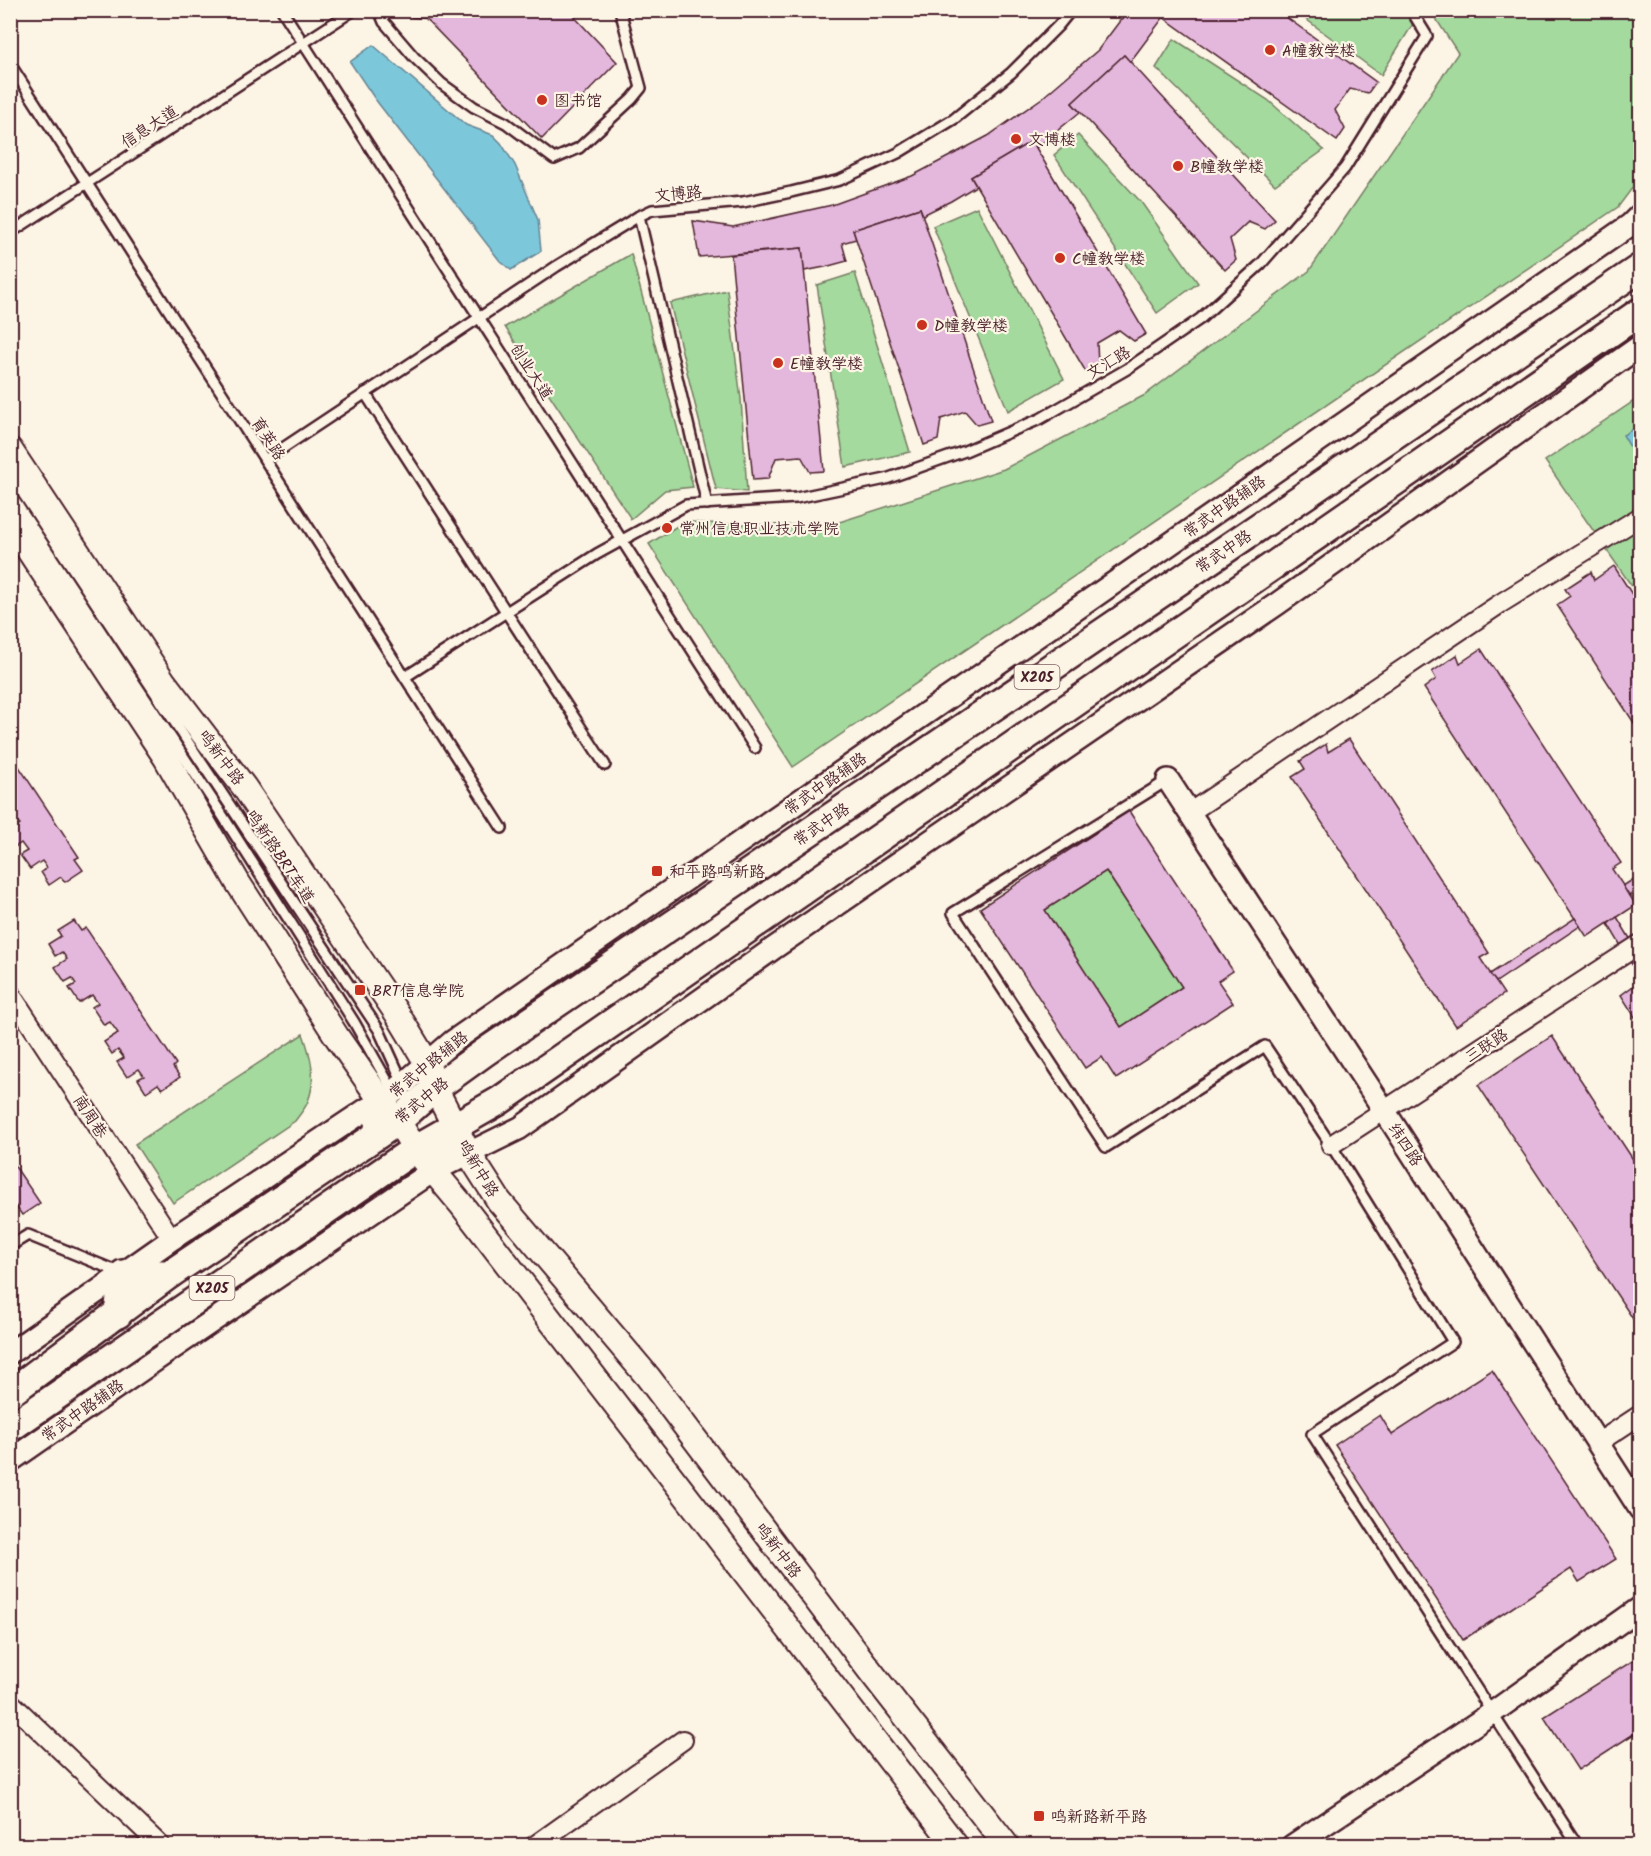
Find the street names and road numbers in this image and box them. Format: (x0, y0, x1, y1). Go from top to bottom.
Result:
street label: 信息大道 (116, 99, 183, 155)
street label: 文博路 (653, 180, 703, 209)
street label: 创业大道 (503, 338, 559, 405)
street label: 文汇路 (1082, 340, 1136, 386)
street label: 育英路 (244, 412, 291, 466)
street label: 常武中路辅路 (1178, 469, 1271, 545)
street label: 常武中路 (1190, 524, 1257, 581)
road number: X205 (1014, 665, 1060, 689)
street label: 鸣新中路 (192, 725, 250, 791)
street label: 常武中路辅路 (779, 746, 872, 822)
street label: 常武中路 (788, 797, 855, 854)
street label: 鸣新路BRT车道 (239, 805, 320, 909)
street label: 三联路 (1460, 1023, 1514, 1070)
street label: 常武中路辅路 (385, 1026, 471, 1102)
street label: 常武中路 (390, 1072, 452, 1128)
street label: 南周巷 (66, 1090, 113, 1144)
street label: 纬四路 (1381, 1118, 1428, 1172)
street label: 鸣新中路 (451, 1135, 505, 1203)
road number: X205 (190, 1276, 234, 1300)
street label: 常武中路辅路 (36, 1373, 129, 1449)
street label: 鸣新中路 (749, 1518, 807, 1584)

